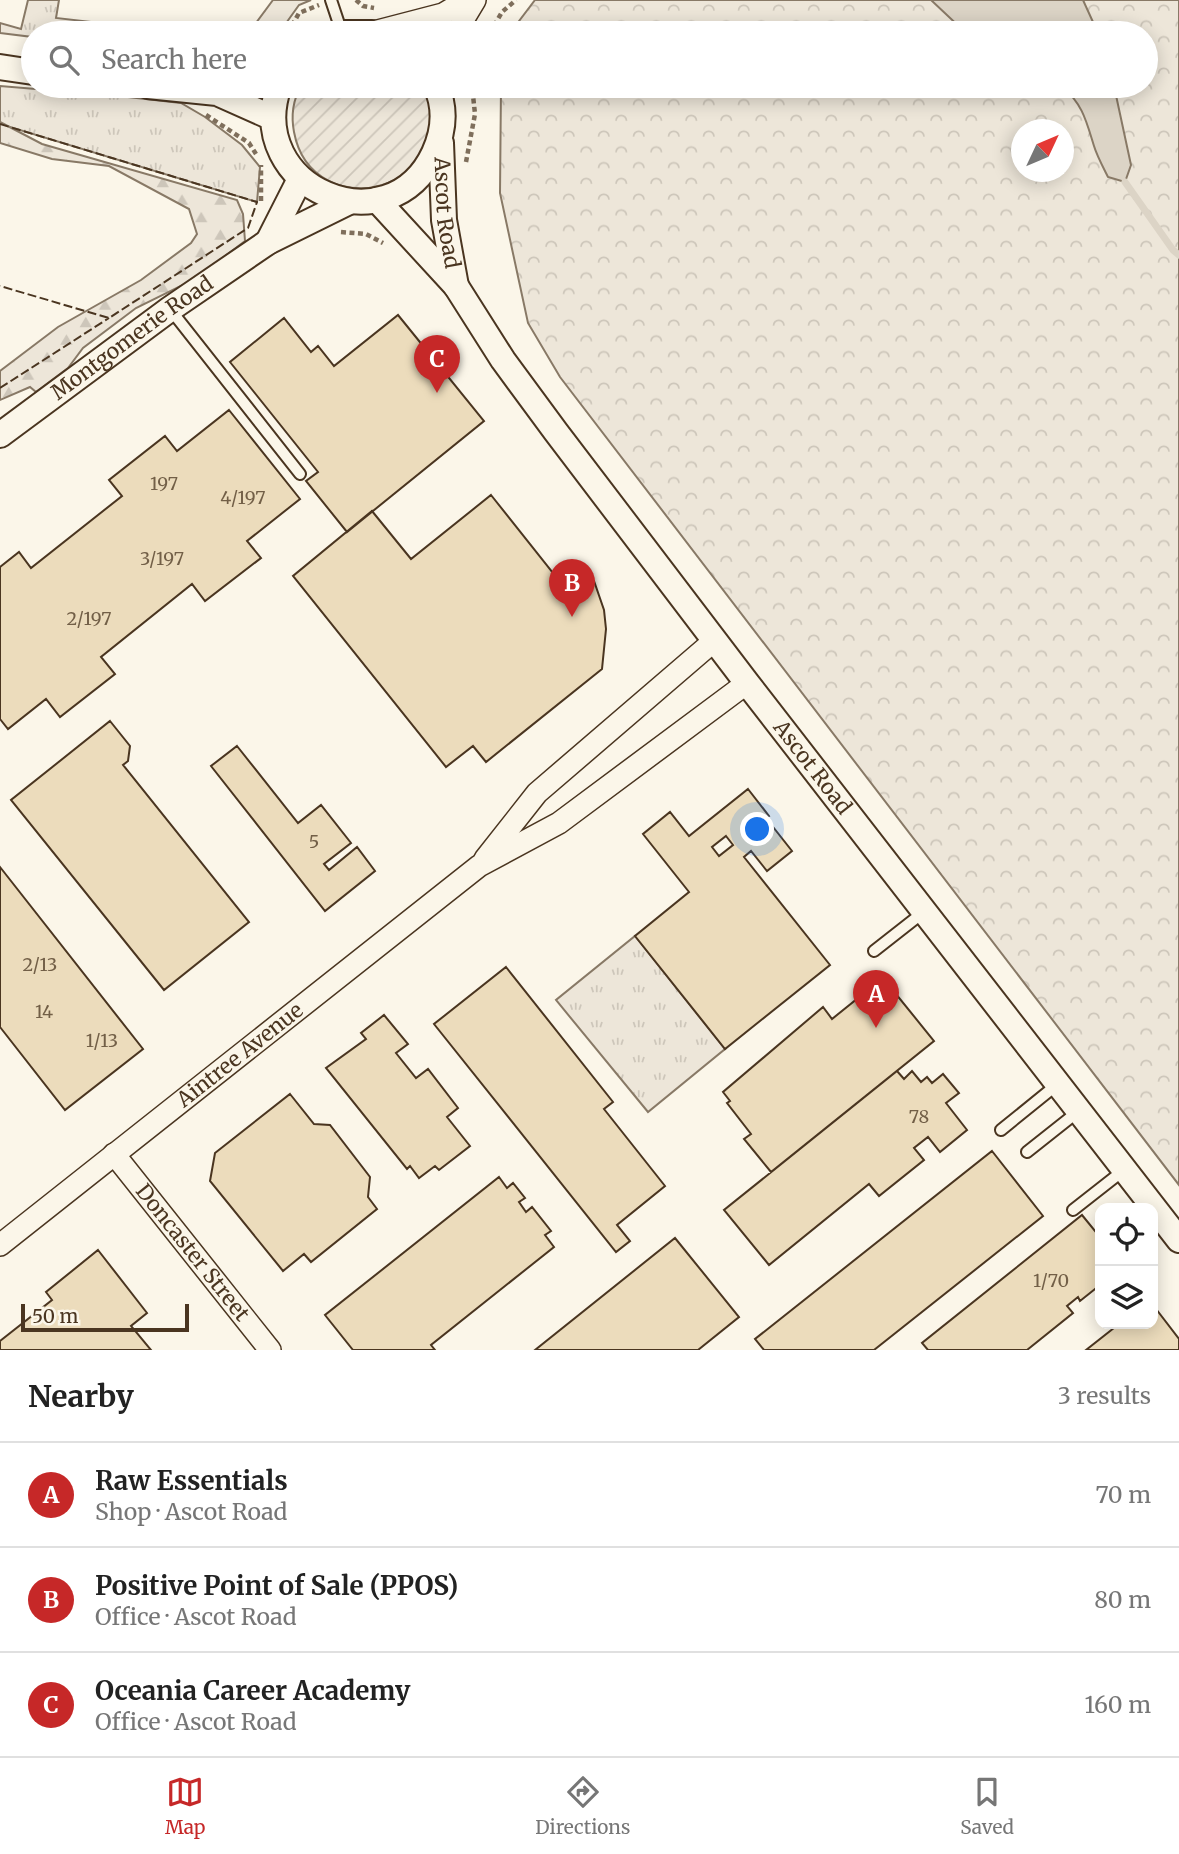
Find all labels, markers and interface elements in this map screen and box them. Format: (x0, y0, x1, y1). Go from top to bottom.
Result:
search box (21, 21, 1158, 98)
icon: search (45, 41, 83, 79)
text: Search here (101, 43, 247, 76)
north arrow (1011, 119, 1074, 182)
street label: Ascot Road (429, 155, 467, 271)
street label: Montgomerie Road (45, 269, 218, 406)
pin: C (414, 335, 460, 393)
house number: 197 (150, 472, 178, 495)
house number: 4/197 (220, 486, 266, 509)
house number: 3/197 (140, 547, 184, 570)
pin: B (549, 559, 595, 617)
house number: 2/197 (67, 607, 111, 630)
street label: Ascot Road (767, 714, 858, 820)
your location (740, 812, 774, 846)
house number: 5 (309, 830, 319, 853)
house number: 2/13 (23, 953, 57, 976)
pin: A (853, 970, 899, 1028)
street label: Aintree Avenue (170, 996, 308, 1114)
house number: 14 (35, 1000, 53, 1023)
house number: 1/13 (86, 1029, 118, 1052)
house number: 78 (909, 1105, 929, 1128)
street label: Doncaster Street (130, 1178, 256, 1326)
map controls (1095, 1203, 1158, 1329)
button: locate (1095, 1203, 1158, 1266)
button: layers (1095, 1266, 1158, 1329)
house number: 1/70 (1033, 1269, 1069, 1292)
scale bar (21, 1301, 189, 1333)
text: 50 m (32, 1304, 78, 1328)
text: Nearby (28, 1377, 134, 1415)
text: 3 results (1058, 1381, 1151, 1410)
text: Raw Essentials (95, 1464, 288, 1497)
text: A (43, 1480, 59, 1509)
text: 70 m (1095, 1480, 1151, 1509)
text: Shop · Ascot Road (95, 1497, 287, 1526)
text: Positive Point of Sale (PPOS) (95, 1569, 458, 1602)
text: B (43, 1585, 59, 1614)
text: 80 m (1094, 1585, 1151, 1614)
text: Office · Ascot Road (95, 1602, 297, 1631)
text: Oceania Career Academy (95, 1674, 410, 1707)
text: C (43, 1690, 59, 1719)
text: 160 m (1085, 1690, 1151, 1719)
text: Office · Ascot Road (95, 1707, 297, 1736)
tab: Map (165, 1773, 205, 1839)
tab: Directions (535, 1773, 630, 1839)
tab: Saved (960, 1773, 1014, 1839)

